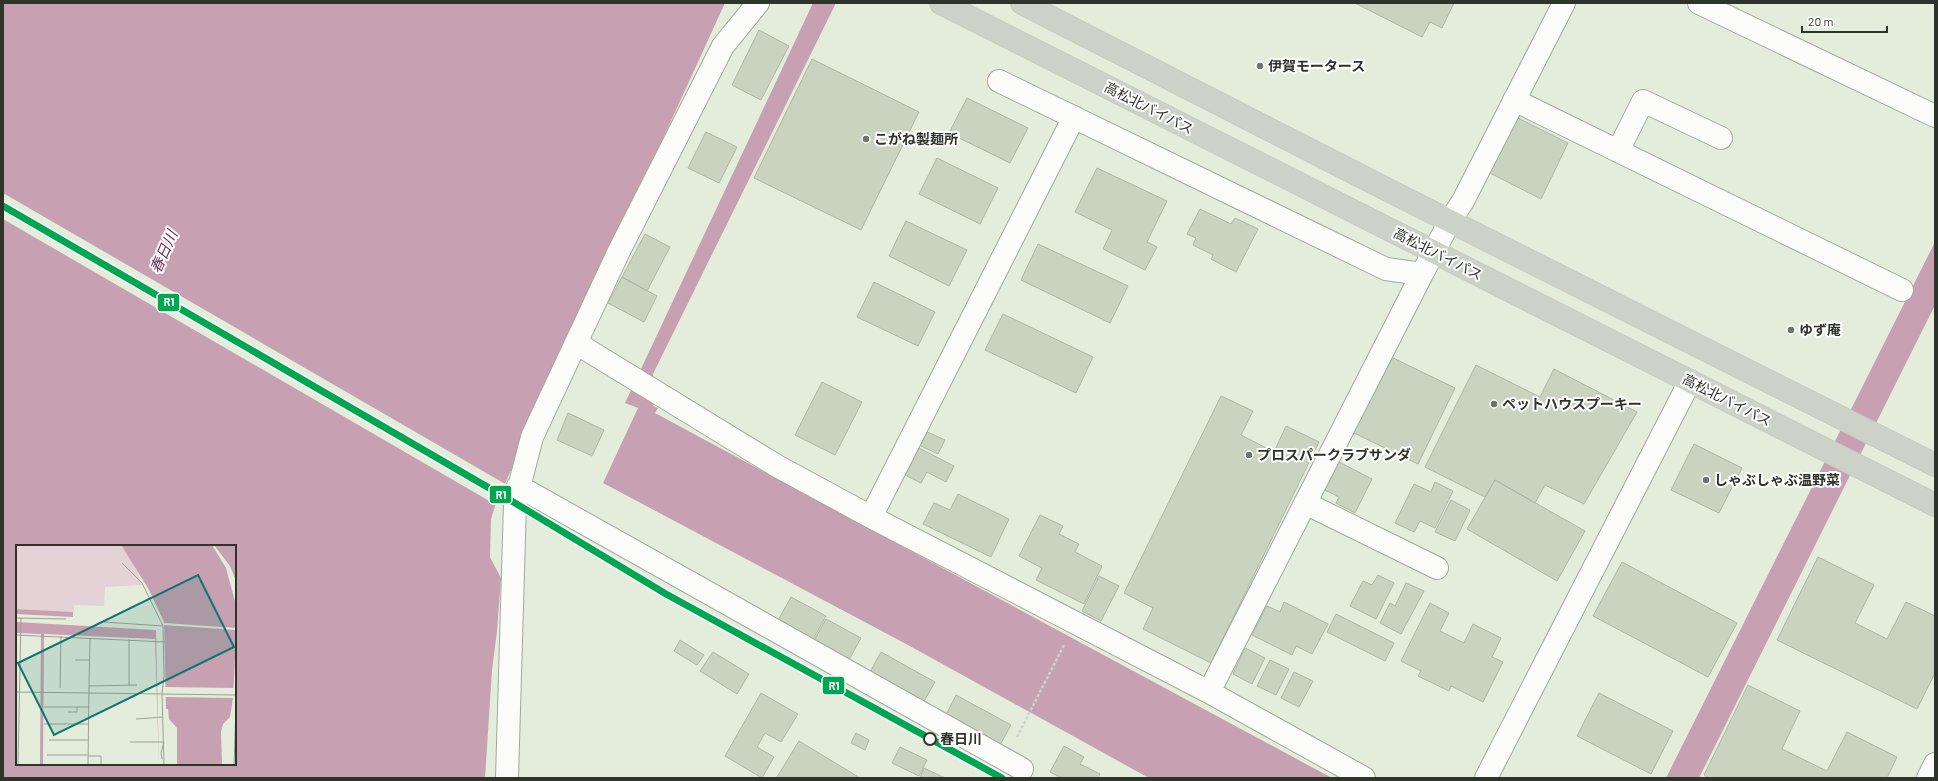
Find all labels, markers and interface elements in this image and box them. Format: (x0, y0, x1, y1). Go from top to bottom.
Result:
scale bar (1802, 8, 1887, 34)
text: 20 m (1808, 14, 1834, 28)
place label: 伊賀モータース (1268, 57, 1365, 74)
marker: 伊賀モータース (1255, 61, 1265, 71)
street label: 高松北バイパス (1102, 78, 1197, 137)
place label: こがね製麺所 (874, 130, 958, 147)
marker: こがね製麺所 (861, 134, 871, 144)
street label: 高松北バイパス (1391, 224, 1486, 283)
water label: 春日川 (146, 226, 181, 276)
line badge: R1 (157, 293, 180, 312)
text: R1 (164, 295, 174, 308)
place label: ゆず庵 (1799, 321, 1841, 338)
marker: ゆず庵 (1786, 325, 1796, 335)
street label: 高松北バイパス (1680, 370, 1775, 429)
place label: ペットハウスプーキー (1502, 395, 1642, 412)
marker: ペットハウスプーキー (1489, 399, 1499, 409)
place label: プロスパークラブサンダ (1257, 446, 1411, 463)
marker: プロスパークラブサンダ (1244, 450, 1254, 460)
place label: しゃぶしゃぶ温野菜 (1714, 471, 1840, 488)
marker: しゃぶしゃぶ温野菜 (1701, 475, 1711, 485)
line badge: R1 (489, 485, 512, 504)
text: R1 (496, 488, 506, 501)
inset map (16, 545, 236, 765)
line badge: R1 (822, 676, 845, 695)
text: R1 (829, 679, 839, 692)
place label: 春日川 (940, 730, 982, 747)
marker: 春日川 (923, 732, 937, 746)

